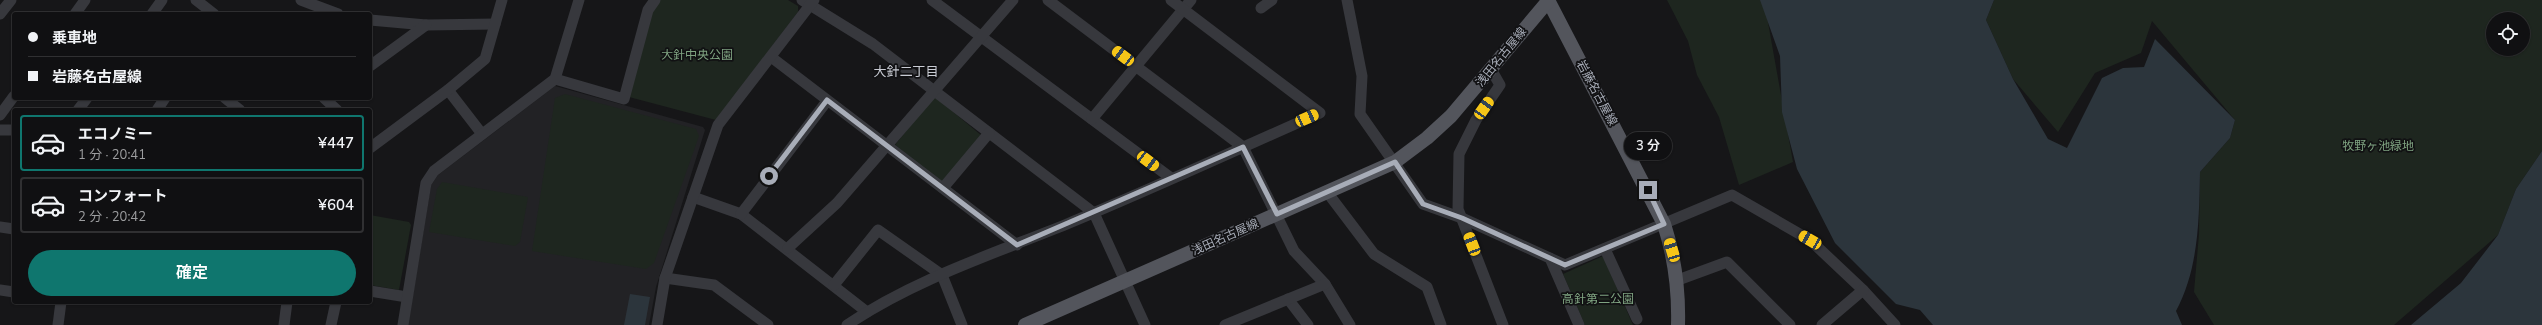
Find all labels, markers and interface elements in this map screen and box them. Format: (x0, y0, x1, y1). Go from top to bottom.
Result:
map controls (2486, 12, 2530, 56)
button: locate (2486, 12, 2530, 56)
street label: 浅田名古屋線 (1472, 24, 1530, 90)
text: 乗車地 (52, 28, 97, 48)
car (1110, 44, 1136, 68)
park label: 大針中央公園 (661, 47, 733, 63)
street label: 岩藤名古屋線 (1573, 57, 1621, 129)
district label: 大針二丁目 (873, 63, 939, 81)
text: 岩藤名古屋線 (52, 67, 142, 87)
car (1472, 95, 1496, 121)
car (1294, 108, 1320, 128)
text: エコノミー (78, 124, 153, 144)
icon: car (30, 125, 66, 161)
callout: 3 分 (1624, 132, 1672, 160)
text: ¥447 (318, 133, 354, 153)
text: 3 分 (1636, 137, 1660, 155)
park label: 牧野ヶ池緑地 (2342, 138, 2414, 154)
text: 1 分 · 20:41 (78, 146, 146, 164)
car (1135, 149, 1161, 173)
route start (760, 167, 778, 185)
route end (1639, 181, 1657, 199)
text: コンフォート (78, 186, 168, 206)
icon: car (30, 187, 66, 223)
text: ¥604 (318, 195, 354, 215)
text: 2 分 · 20:42 (78, 208, 146, 226)
street label: 浅田名古屋線 (1189, 215, 1261, 259)
car (1797, 229, 1823, 251)
car (1462, 231, 1482, 257)
car (1663, 237, 1681, 263)
button: 確定 (28, 250, 356, 296)
park label: 高針第二公園 (1562, 291, 1634, 307)

